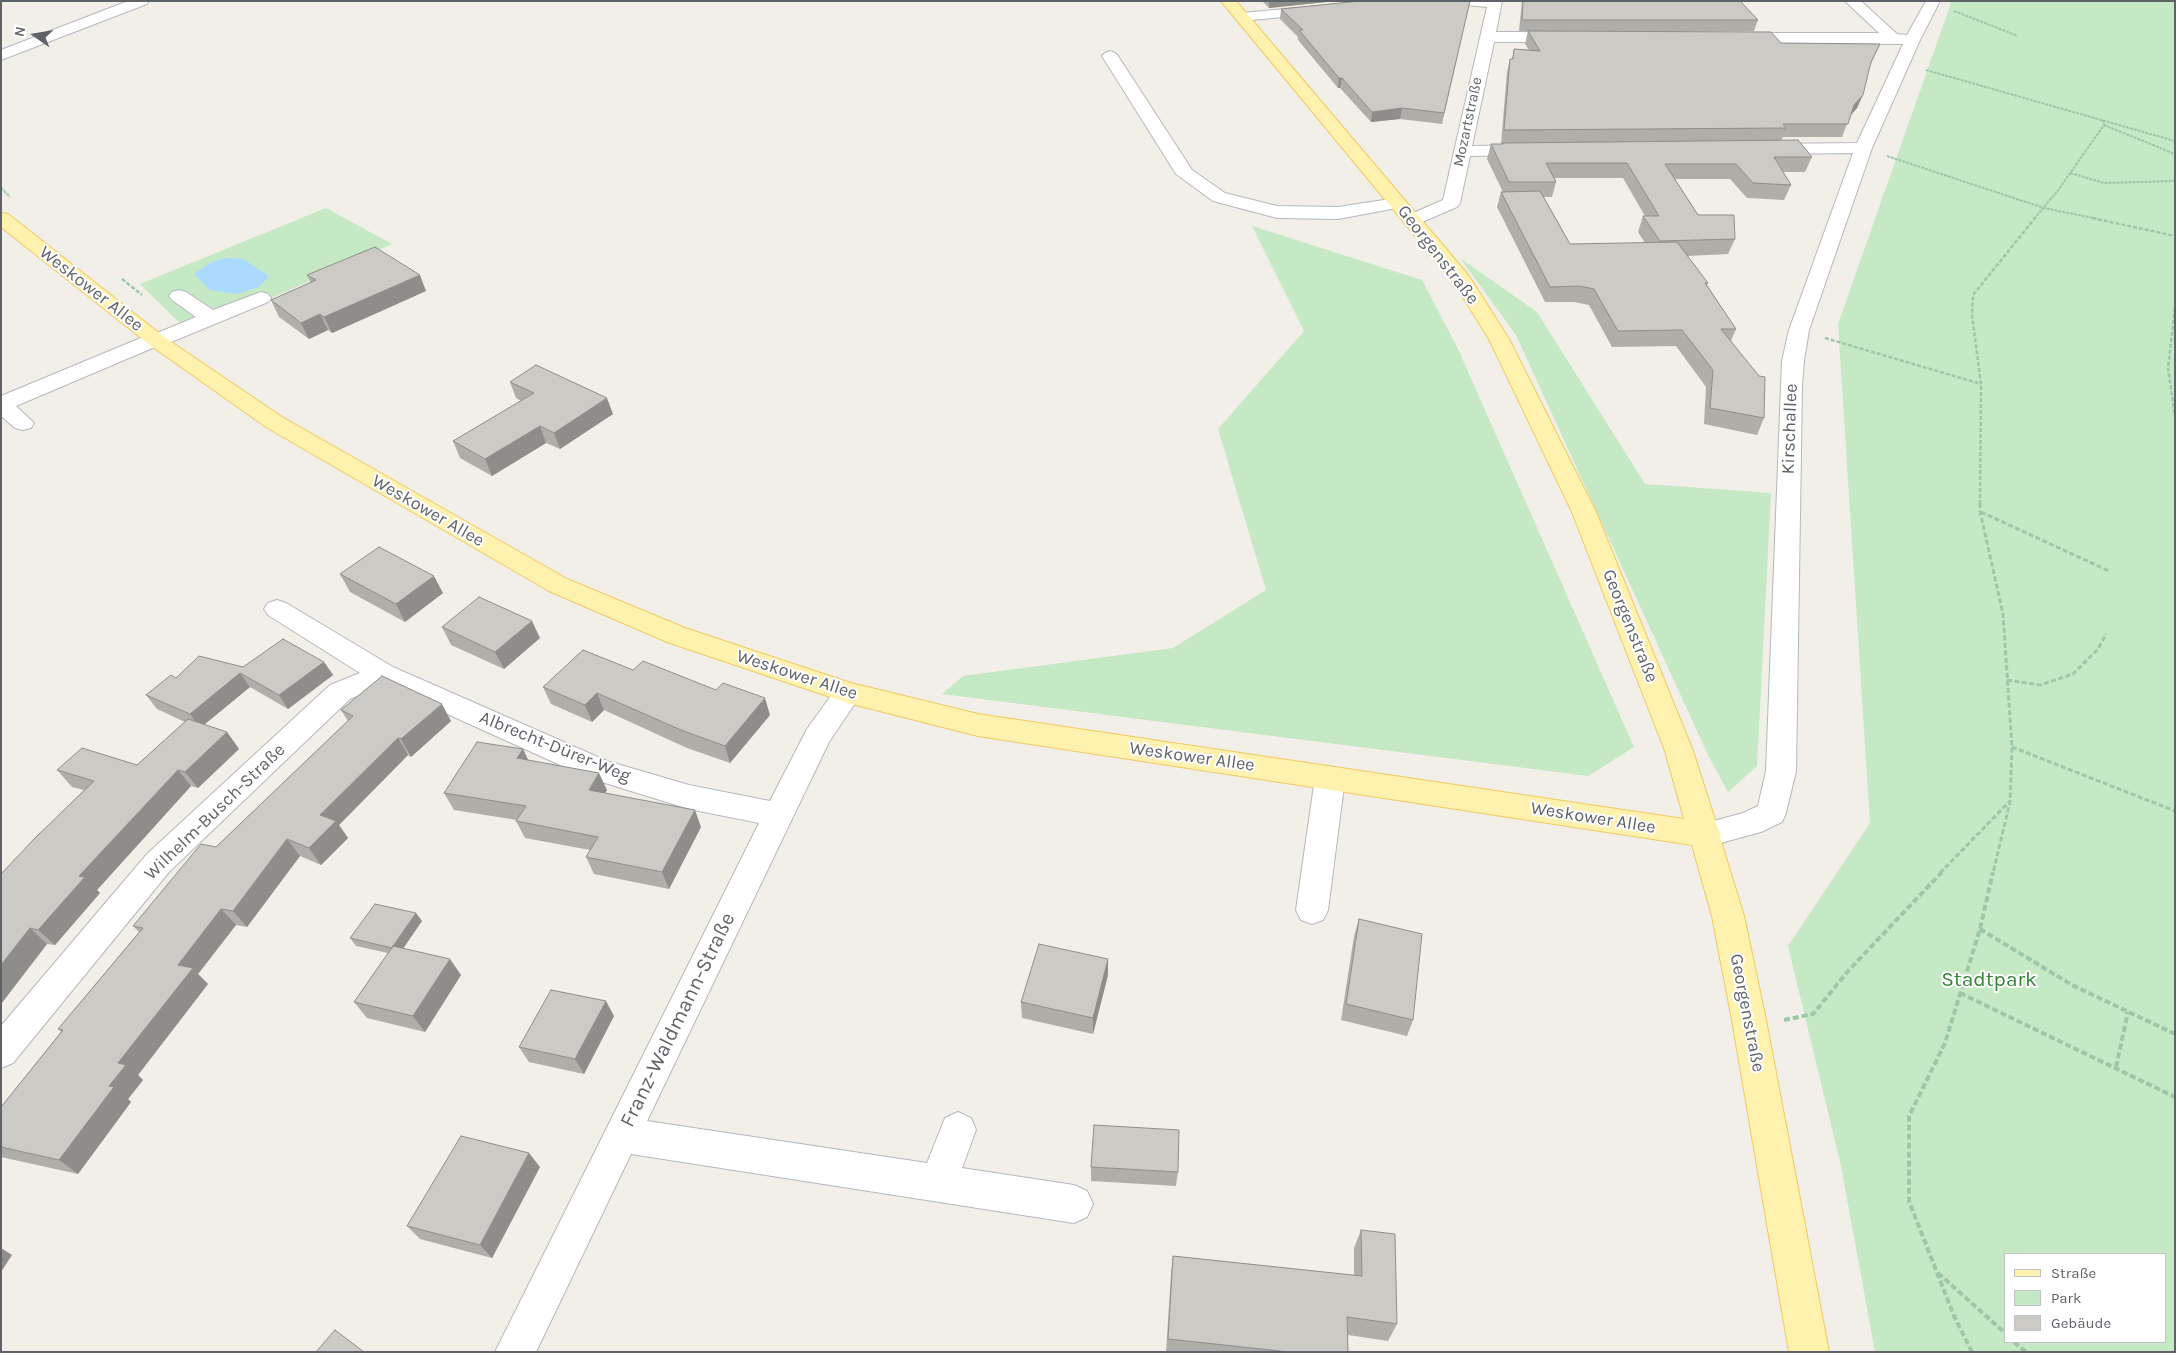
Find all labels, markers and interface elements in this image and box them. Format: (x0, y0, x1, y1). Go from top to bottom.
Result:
north arrow (10, 10, 60, 60)
text: N (10, 25, 29, 38)
street label: Mozartstraße (1450, 75, 1486, 169)
street label: Georgenstraße (1393, 201, 1483, 309)
street label: Weskower Allee (35, 242, 147, 336)
street label: Kirschallee (1778, 383, 1802, 475)
street label: Weskower Allee (368, 470, 488, 552)
street label: Georgenstraße (1597, 566, 1663, 686)
street label: Weskower Allee (734, 645, 860, 705)
street label: Albrecht-Dürer-Weg (476, 707, 634, 787)
street label: Weskower Allee (1128, 738, 1256, 776)
street label: Wilhelm-Busch-Straße (140, 739, 290, 885)
street label: Weskower Allee (1529, 797, 1657, 839)
street label: Franz-Waldmann-Straße (615, 909, 741, 1131)
street label: Georgenstraße (1725, 952, 1769, 1074)
park label: Stadtpark (1941, 967, 2037, 993)
legend (2004, 1253, 2166, 1343)
text: Straße (2051, 1264, 2096, 1282)
text: Park (2051, 1289, 2081, 1307)
text: Gebäude (2051, 1314, 2111, 1332)

